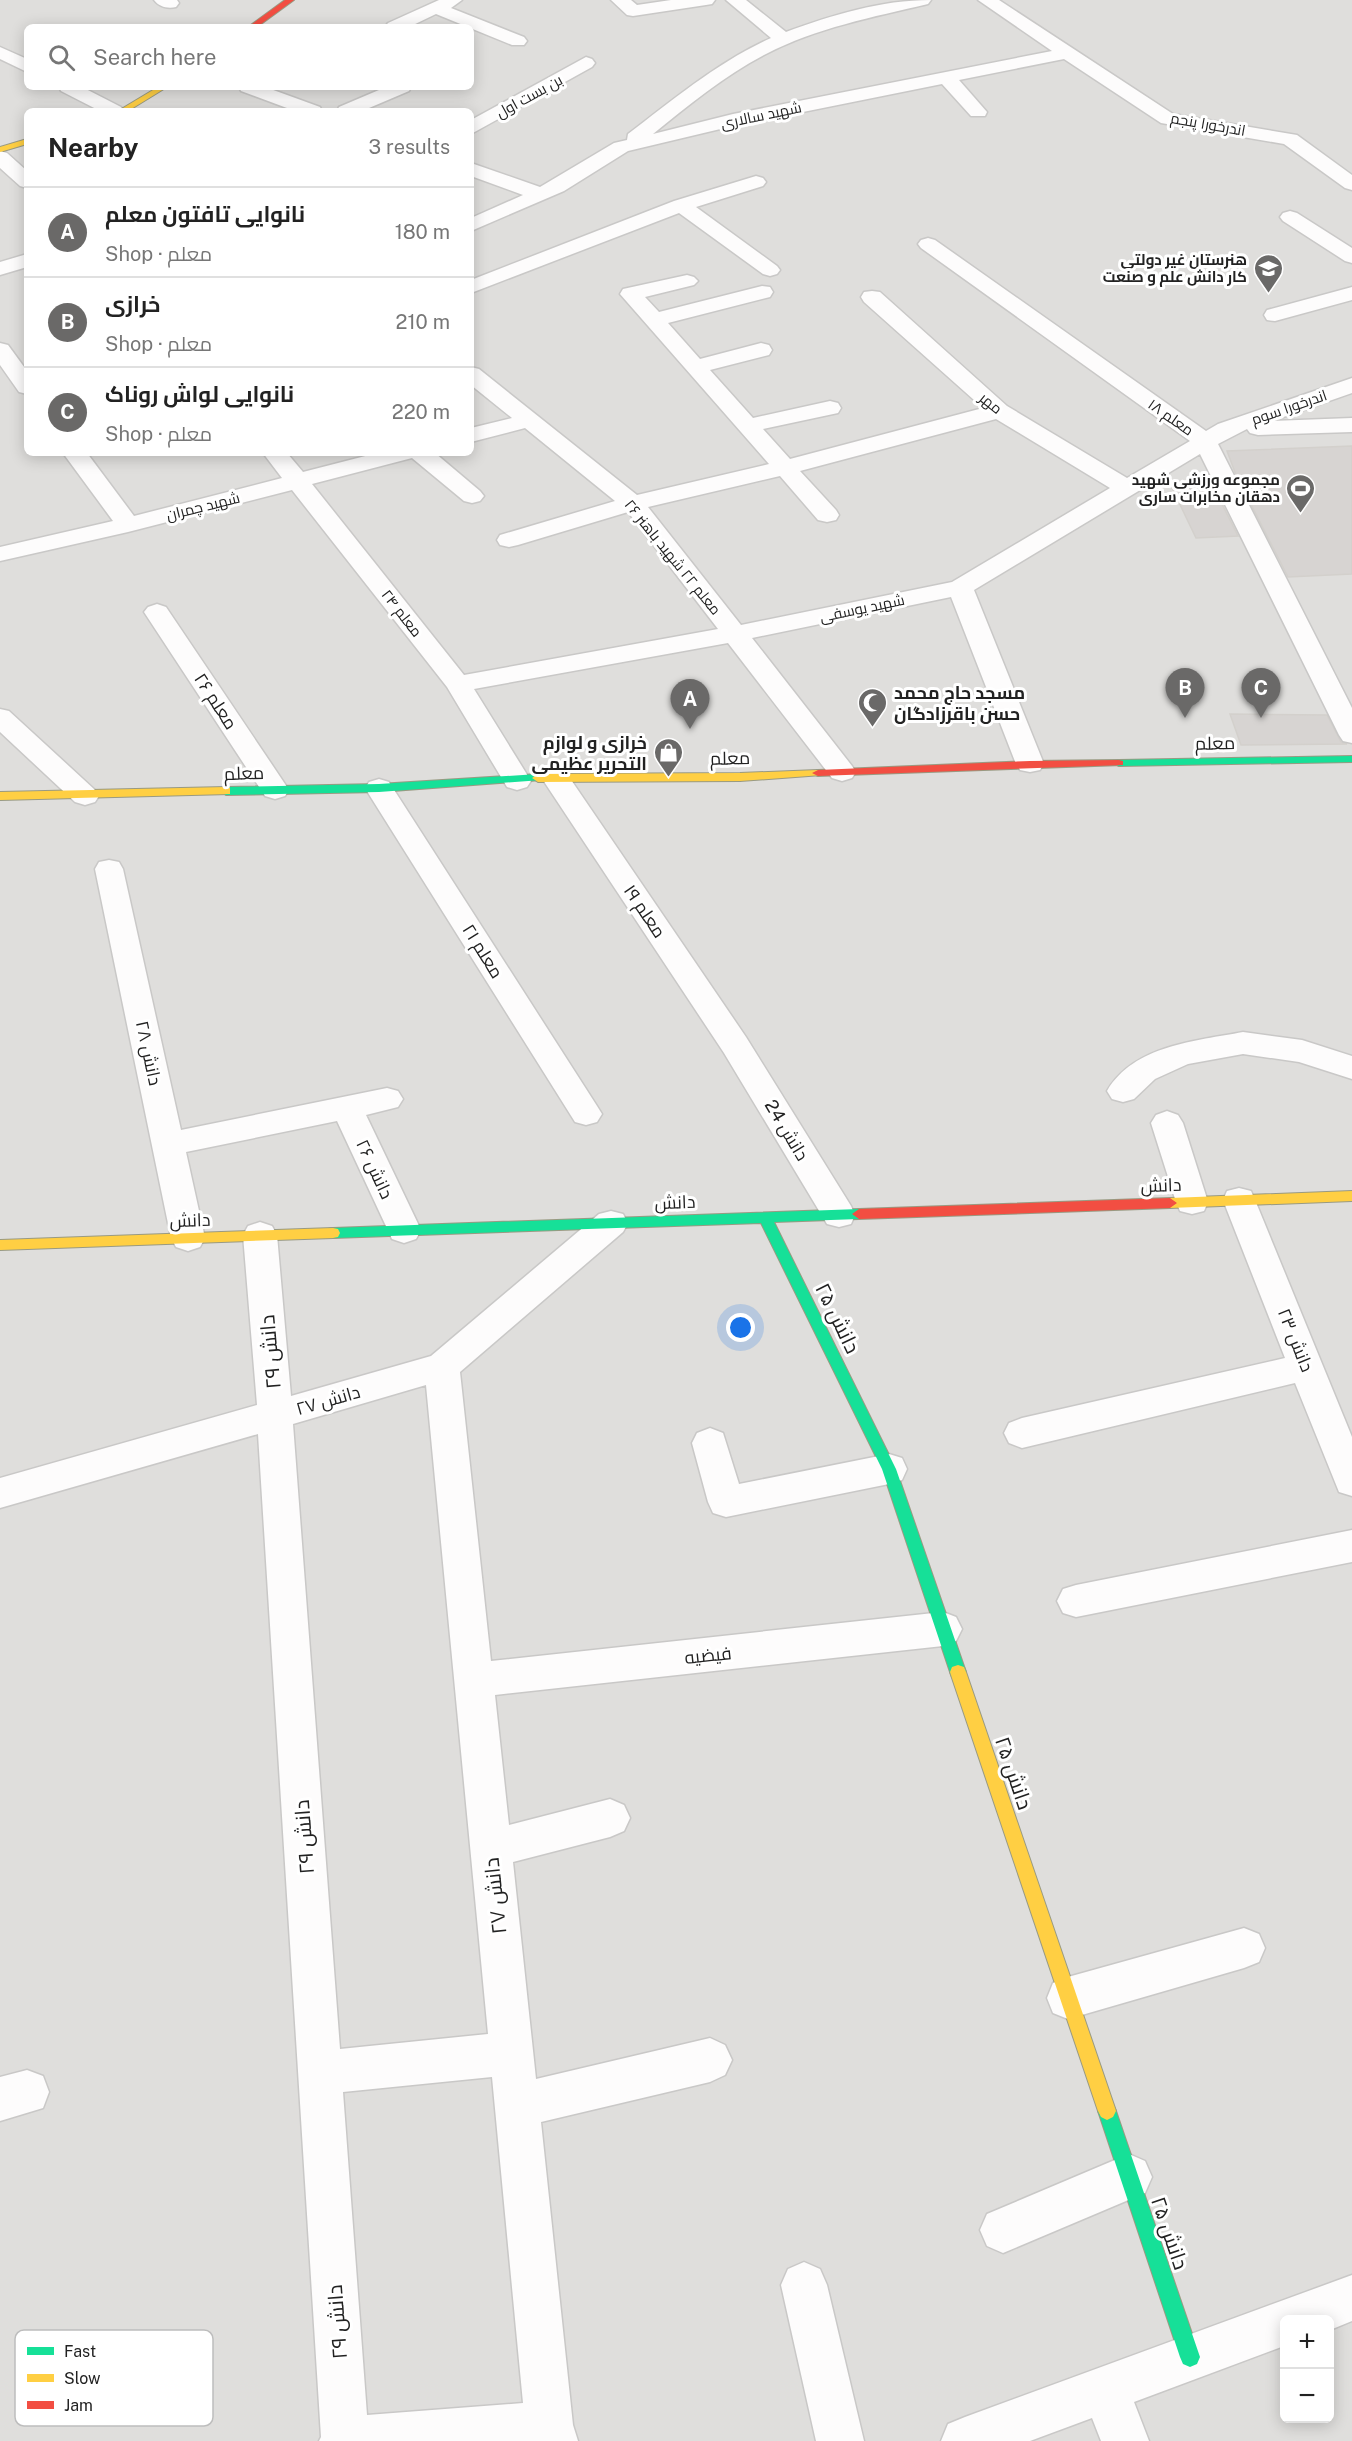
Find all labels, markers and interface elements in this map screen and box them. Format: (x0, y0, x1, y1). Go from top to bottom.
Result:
search box (24, 24, 474, 90)
icon: search (45, 41, 78, 74)
text: Search here (93, 44, 217, 70)
street label: بن بست اول (493, 71, 566, 123)
street label: شهید سالاری (719, 98, 803, 134)
street label: اندرخورا پنجم (1169, 109, 1247, 141)
text: Nearby (48, 132, 138, 163)
text: 3 results (369, 135, 450, 159)
text: نانوایی تافتون معلم (105, 201, 305, 227)
text: A (60, 220, 75, 244)
text: 180 m (395, 220, 450, 244)
text: Shop · معلم (105, 242, 212, 266)
place label: هنرستان غیر دولتی کار دانش علم و صنعت (1103, 251, 1247, 287)
school or university icon: هنرستان غیر دولتی کار دانش علم و صنعت (1252, 252, 1284, 294)
text: خرازی (105, 291, 161, 317)
text: B (61, 310, 74, 334)
text: 210 m (396, 310, 450, 334)
text: Shop · معلم (105, 332, 212, 356)
text: نانوایی لواش روناک (105, 381, 294, 407)
street label: اندرخورا سوم (1249, 386, 1330, 430)
street label: مهر (974, 388, 1006, 419)
street label: معلم ۱۸ (1144, 395, 1197, 440)
text: C (60, 400, 75, 424)
text: 220 m (392, 400, 450, 424)
text: Shop · معلم (105, 422, 212, 446)
place label: مجموعه ورزشی شهید دهقان مخابرات ساری (1132, 471, 1280, 506)
sports icon: مجموعه ورزشی شهید دهقان مخابرات ساری (1285, 472, 1317, 514)
street label: شهید چمران (164, 489, 242, 525)
street label: معلم ۲۲ شهید باهنر ۲۶ (620, 496, 725, 619)
street label: معلم ۲۴ (377, 586, 426, 641)
street label: شهید یوسفی (818, 591, 906, 627)
pin: B (1166, 668, 1204, 718)
pin: C (1242, 668, 1280, 718)
street label: معلم ۲۶ (188, 669, 242, 734)
pin: A (670, 680, 710, 729)
place label: مسجد حاج محمد حسن باقرزادگان (894, 682, 1025, 725)
mosque icon: مسجد حاج محمد حسن باقرزادگان (857, 686, 889, 728)
place label: خرازی و لوازم التحریر عظیمی (532, 732, 647, 775)
street label: معلم (1195, 732, 1235, 756)
shop icon: خرازی و لوازم التحریر عظیمی (652, 736, 684, 778)
street label: معلم (710, 747, 750, 771)
street label: معلم (223, 762, 265, 786)
street label: معلم ۱۹ (618, 880, 670, 943)
street label: معلم ۲۱ (457, 920, 508, 983)
street label: دانش ۲۸ (131, 1019, 166, 1088)
street label: دانش 24 (760, 1096, 813, 1165)
street label: دانش ۲۶ (351, 1136, 398, 1203)
street label: دانش (1140, 1174, 1182, 1197)
street label: دانش (654, 1191, 696, 1214)
street label: دانش (169, 1209, 211, 1232)
street label: دانش ۲۵ (809, 1279, 866, 1358)
street label: دانش ٢٣ (1273, 1305, 1318, 1375)
your location (726, 1313, 755, 1342)
street label: دانش ٢٩ (254, 1314, 287, 1390)
street label: دانش ۲۷ (293, 1381, 363, 1420)
street label: فیضیه (683, 1642, 733, 1668)
street label: دانش ۲۵ (989, 1733, 1038, 1813)
street label: دانش ٢٩ (289, 1799, 320, 1875)
street label: دانش ٢٧ (479, 1856, 512, 1936)
street label: دانش ۲۵ (1145, 2193, 1194, 2273)
street label: دانش ٢٩ (322, 2284, 353, 2360)
map controls (1280, 2315, 1334, 2423)
button: + (1280, 2315, 1334, 2369)
legend (15, 2330, 213, 2426)
text: Fast (64, 2342, 96, 2361)
text: Slow (64, 2369, 101, 2388)
button: − (1280, 2369, 1334, 2423)
text: Jam (64, 2396, 93, 2415)

